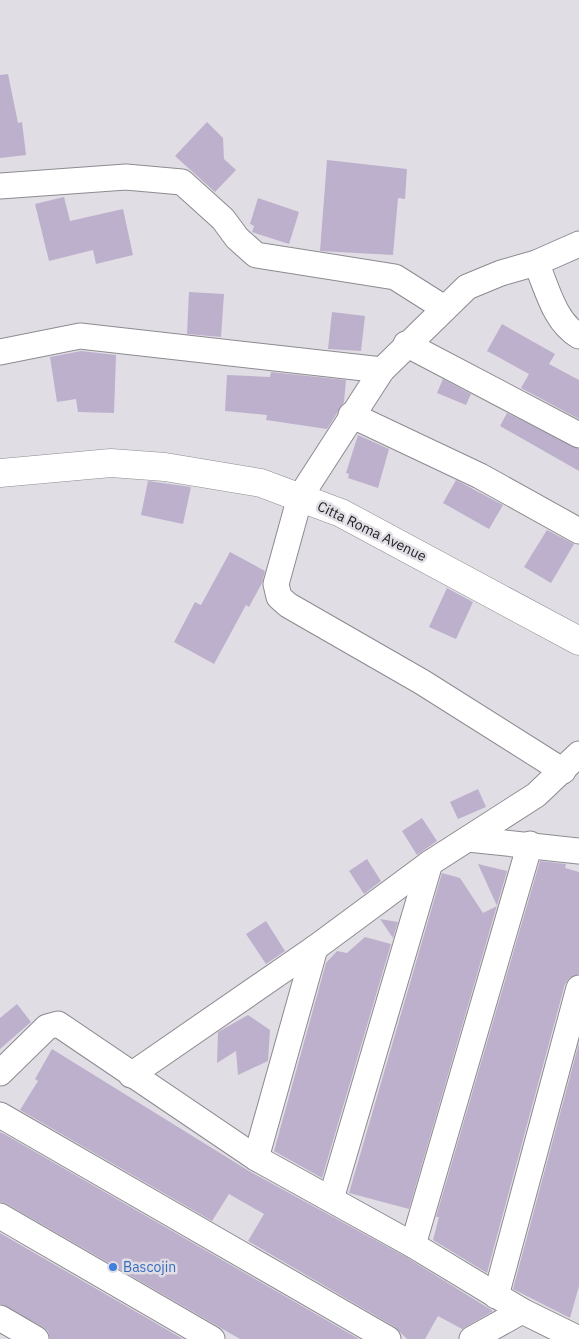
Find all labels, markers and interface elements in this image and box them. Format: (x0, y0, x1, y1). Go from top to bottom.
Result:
street label: Citta Roma Avenue (315, 497, 430, 565)
place label: Bascojin (123, 1258, 176, 1276)
marker: Bascojin (107, 1261, 119, 1273)

